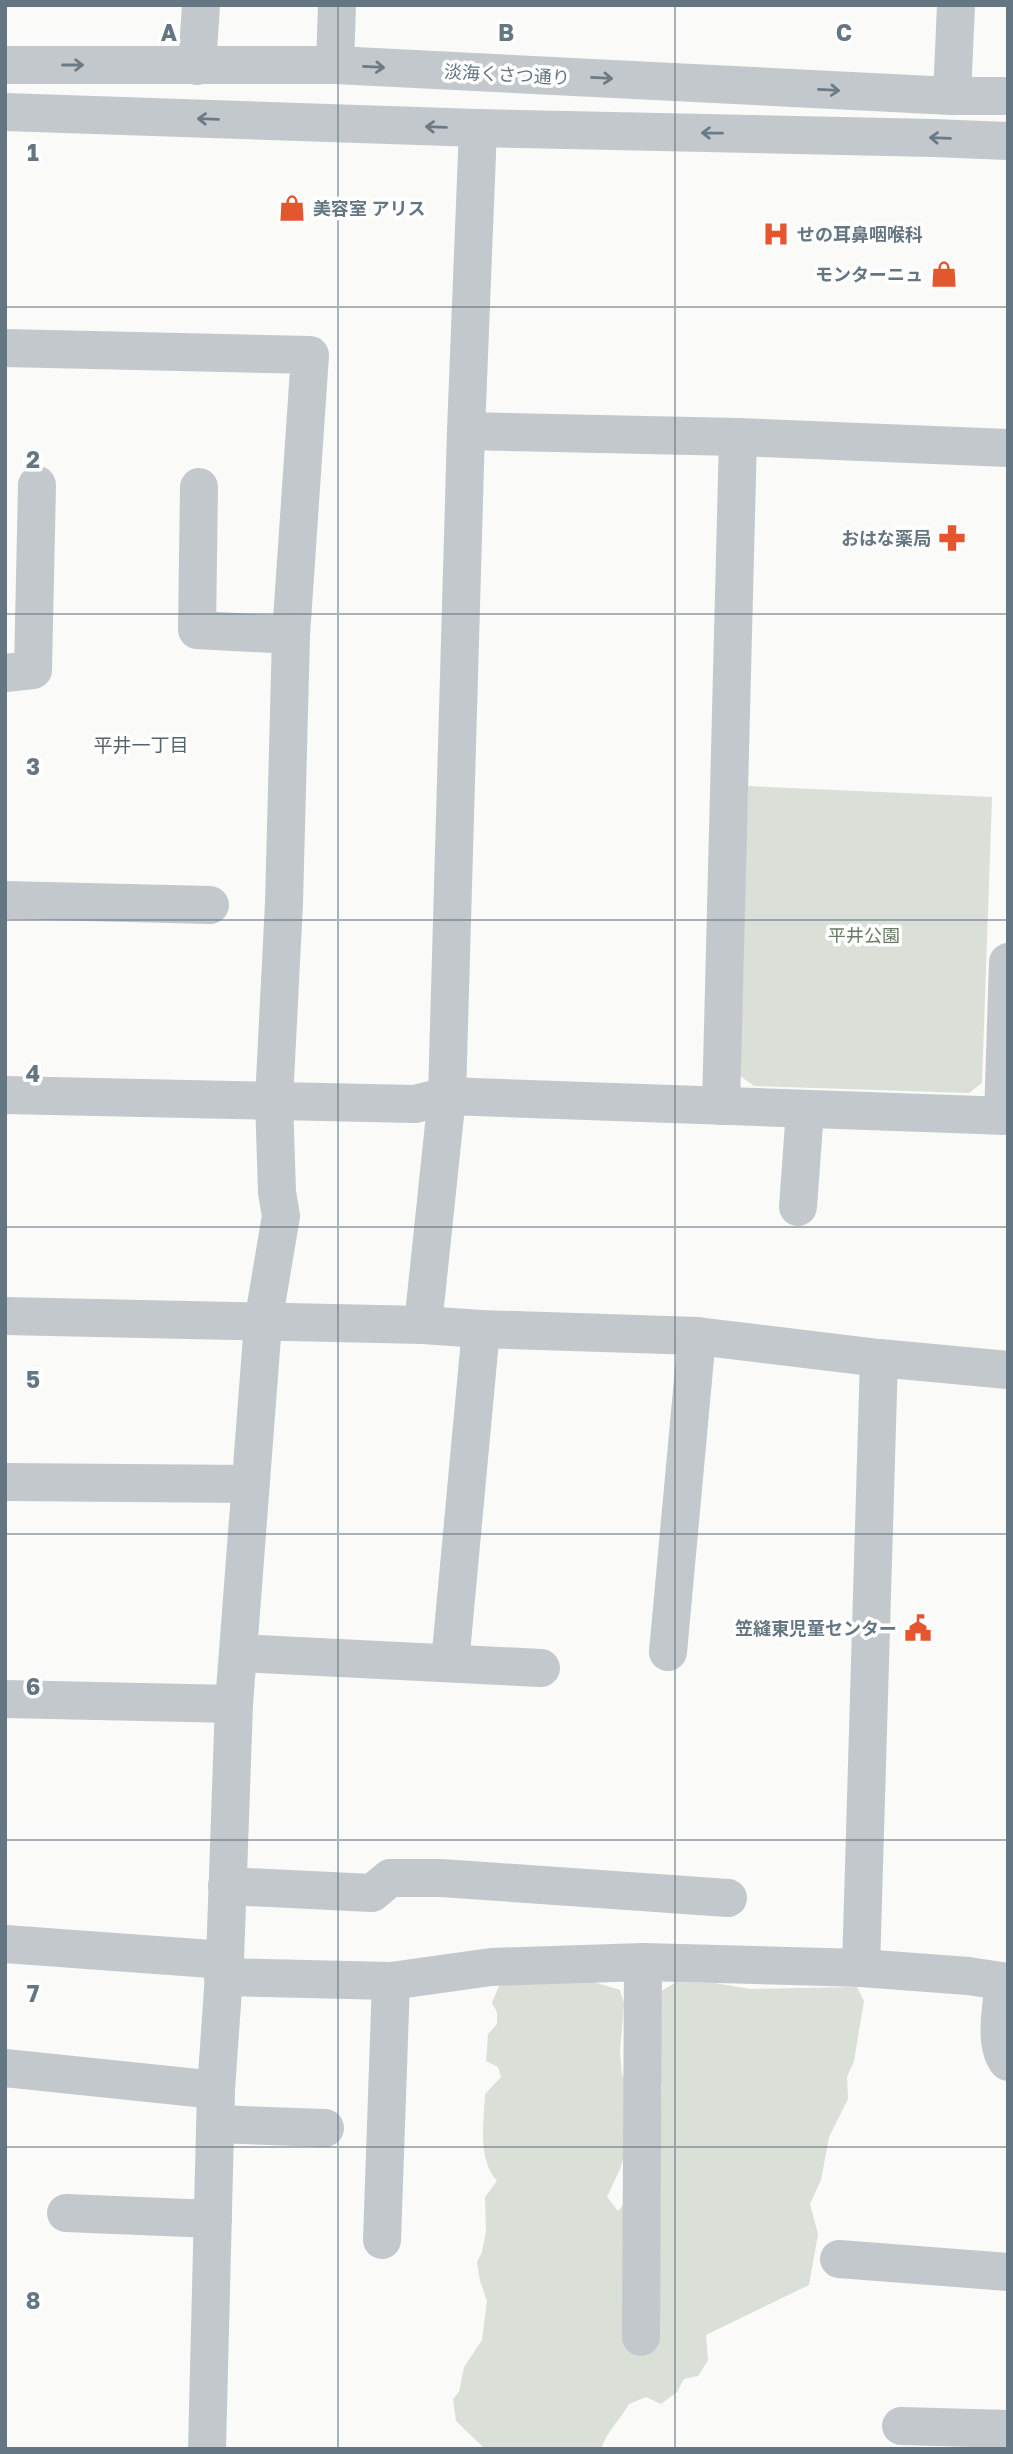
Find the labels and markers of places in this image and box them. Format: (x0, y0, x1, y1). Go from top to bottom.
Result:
shop icon: 美容室 アリス (277, 193, 307, 223)
place label: 美容室 アリス (313, 197, 426, 219)
hospital icon: せの耳鼻咽喉科 (761, 219, 791, 249)
place label: せの耳鼻咽喉科 (797, 223, 923, 245)
shop icon: モンターニュ (929, 259, 959, 289)
place label: モンターニュ (815, 263, 923, 285)
pharmacy icon: おはな薬局 (937, 523, 967, 553)
place label: おはな薬局 (841, 527, 931, 549)
public building icon: 笠縫東児童センター (903, 1613, 933, 1643)
place label: 笠縫東児童センター (735, 1617, 897, 1639)

